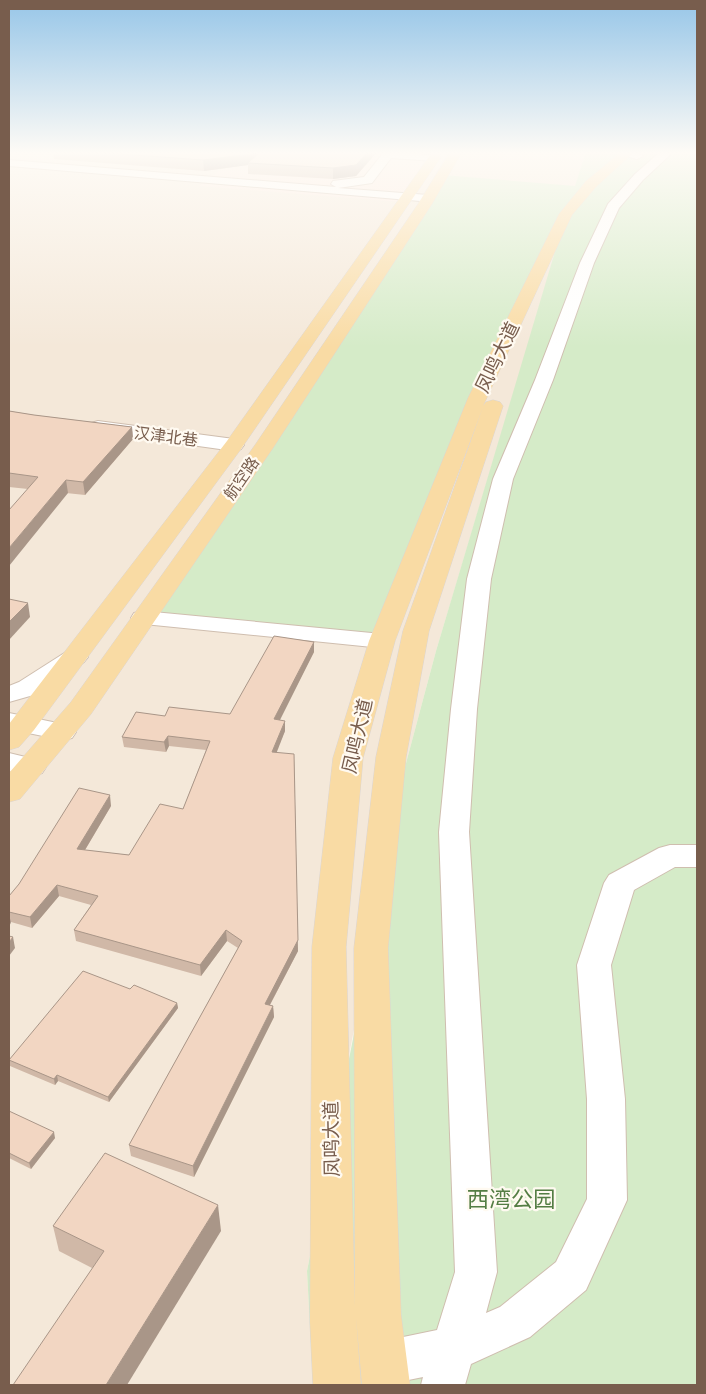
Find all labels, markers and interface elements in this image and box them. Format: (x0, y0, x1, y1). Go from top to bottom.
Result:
street label: 凤鸣大道 (470, 318, 524, 396)
street label: 汉津北巷 (133, 422, 199, 449)
street label: 航空路 (219, 453, 262, 503)
street label: 凤鸣大道 (337, 696, 376, 776)
street label: 凤鸣大道 (318, 1101, 343, 1177)
park label: 西湾公园 (467, 1185, 555, 1211)

